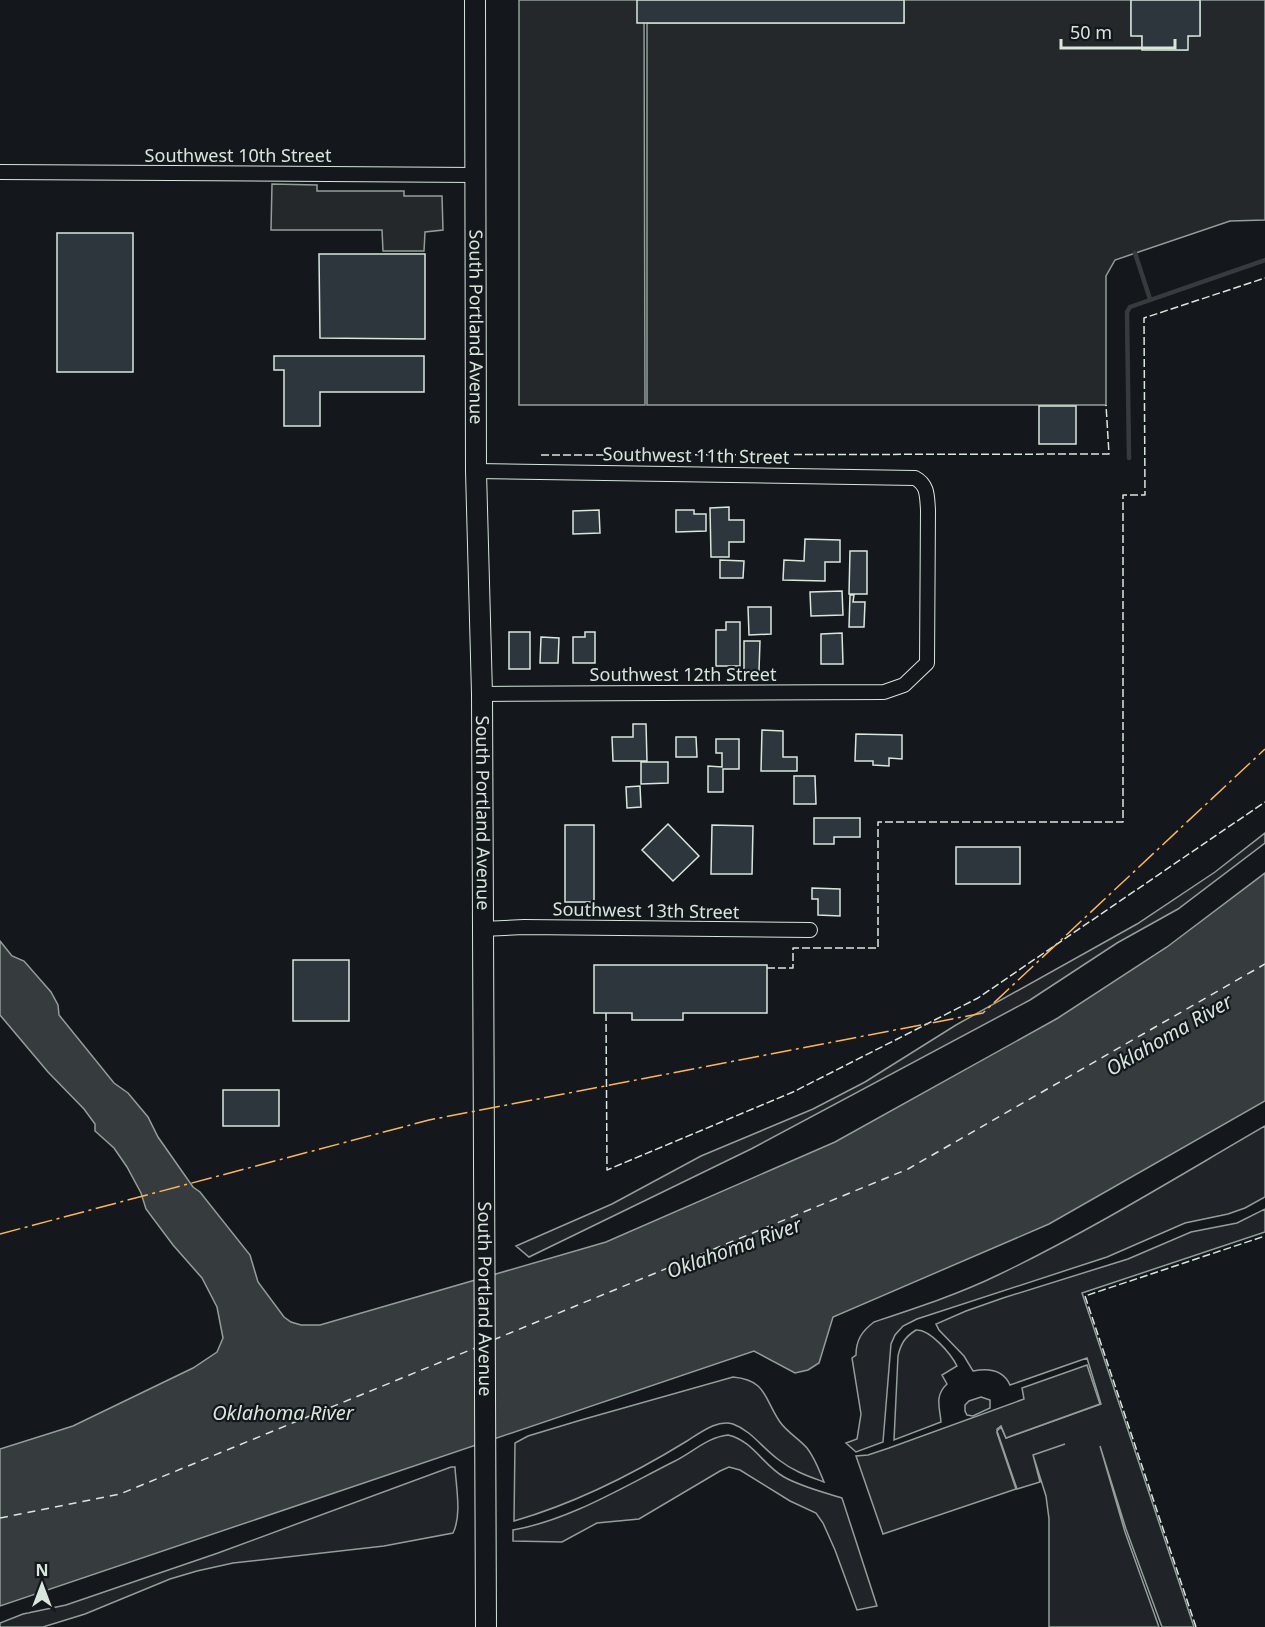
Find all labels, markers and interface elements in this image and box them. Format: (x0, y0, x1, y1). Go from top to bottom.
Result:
scale bar (1061, 12, 1175, 50)
text: 50 m (1070, 20, 1112, 44)
street label: Southwest 10th Street (145, 143, 332, 167)
street label: South Portland Avenue (464, 230, 489, 424)
street label: Southwest 11th Street (602, 441, 790, 469)
street label: Southwest 12th Street (590, 662, 777, 686)
street label: South Portland Avenue (471, 715, 496, 910)
street label: Southwest 13th Street (552, 896, 740, 924)
water label: Oklahoma River (1101, 987, 1238, 1082)
street label: South Portland Avenue (473, 1201, 498, 1396)
water label: Oklahoma River (663, 1210, 806, 1284)
water label: Oklahoma River (212, 1399, 355, 1426)
north arrow (12, 1555, 72, 1615)
text: N (35, 1559, 49, 1581)

